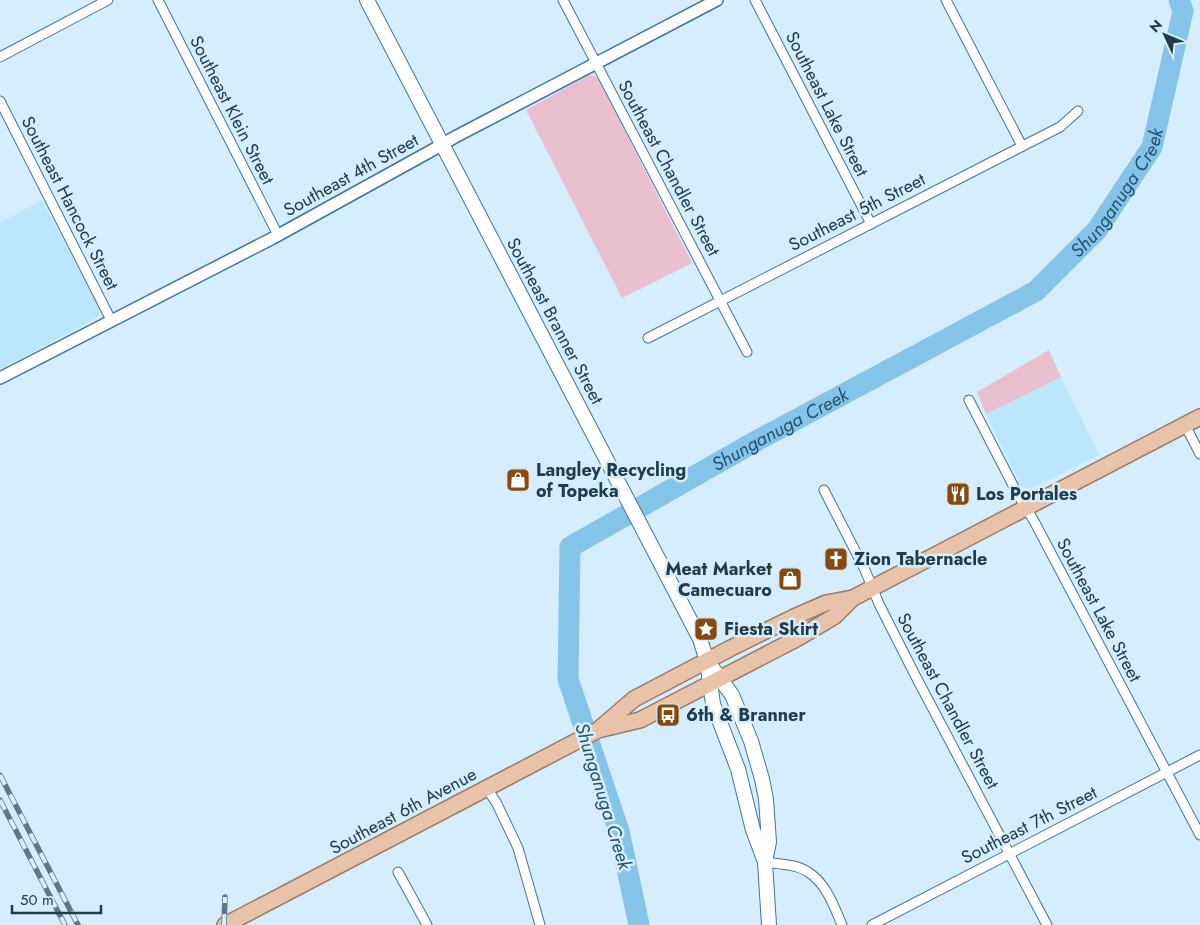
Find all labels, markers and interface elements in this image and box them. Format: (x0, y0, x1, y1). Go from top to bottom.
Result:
north arrow (1140, 10, 1190, 60)
text: N (1145, 15, 1167, 37)
street label: Southeast Lake Street (779, 27, 875, 182)
street label: Southeast Klein Street (183, 31, 281, 190)
street label: Southeast Chandler Street (612, 75, 727, 261)
street label: Southeast Hancock Street (15, 112, 125, 295)
water label: Shunganuga Creek (1064, 125, 1170, 264)
street label: Southeast 4th Street (279, 127, 424, 223)
street label: Southeast 5th Street (784, 166, 930, 258)
street label: Southeast Branner Street (500, 233, 610, 410)
water label: Shunganuga Creek (707, 381, 854, 478)
place label: Langley Recycling of Topeka (536, 457, 686, 504)
shop icon: Langley Recycling of Topeka (505, 467, 531, 493)
restaurant icon: Los Portales (945, 481, 971, 507)
place label: Los Portales (976, 481, 1077, 507)
street label: Southeast Lake Street (1050, 533, 1148, 687)
church icon: Zion Tabernacle (823, 546, 849, 572)
place label: Zion Tabernacle (854, 546, 987, 572)
place label: Meat Market Camecuaro (666, 556, 772, 603)
shop icon: Meat Market Camecuaro (777, 566, 803, 592)
street label: Southeast Chandler Street (891, 608, 1006, 794)
place icon: Fiesta Skirt (693, 616, 719, 642)
place label: Fiesta Skirt (724, 616, 818, 642)
bus stop icon: 6th & Branner (655, 702, 681, 728)
place label: 6th & Branner (686, 702, 806, 728)
water label: Shunganuga Creek (568, 720, 639, 874)
street label: Southeast 6th Avenue (325, 761, 481, 861)
street label: Southeast 7th Street (957, 779, 1102, 870)
scale bar (12, 882, 101, 914)
text: 50 m (20, 889, 54, 911)

